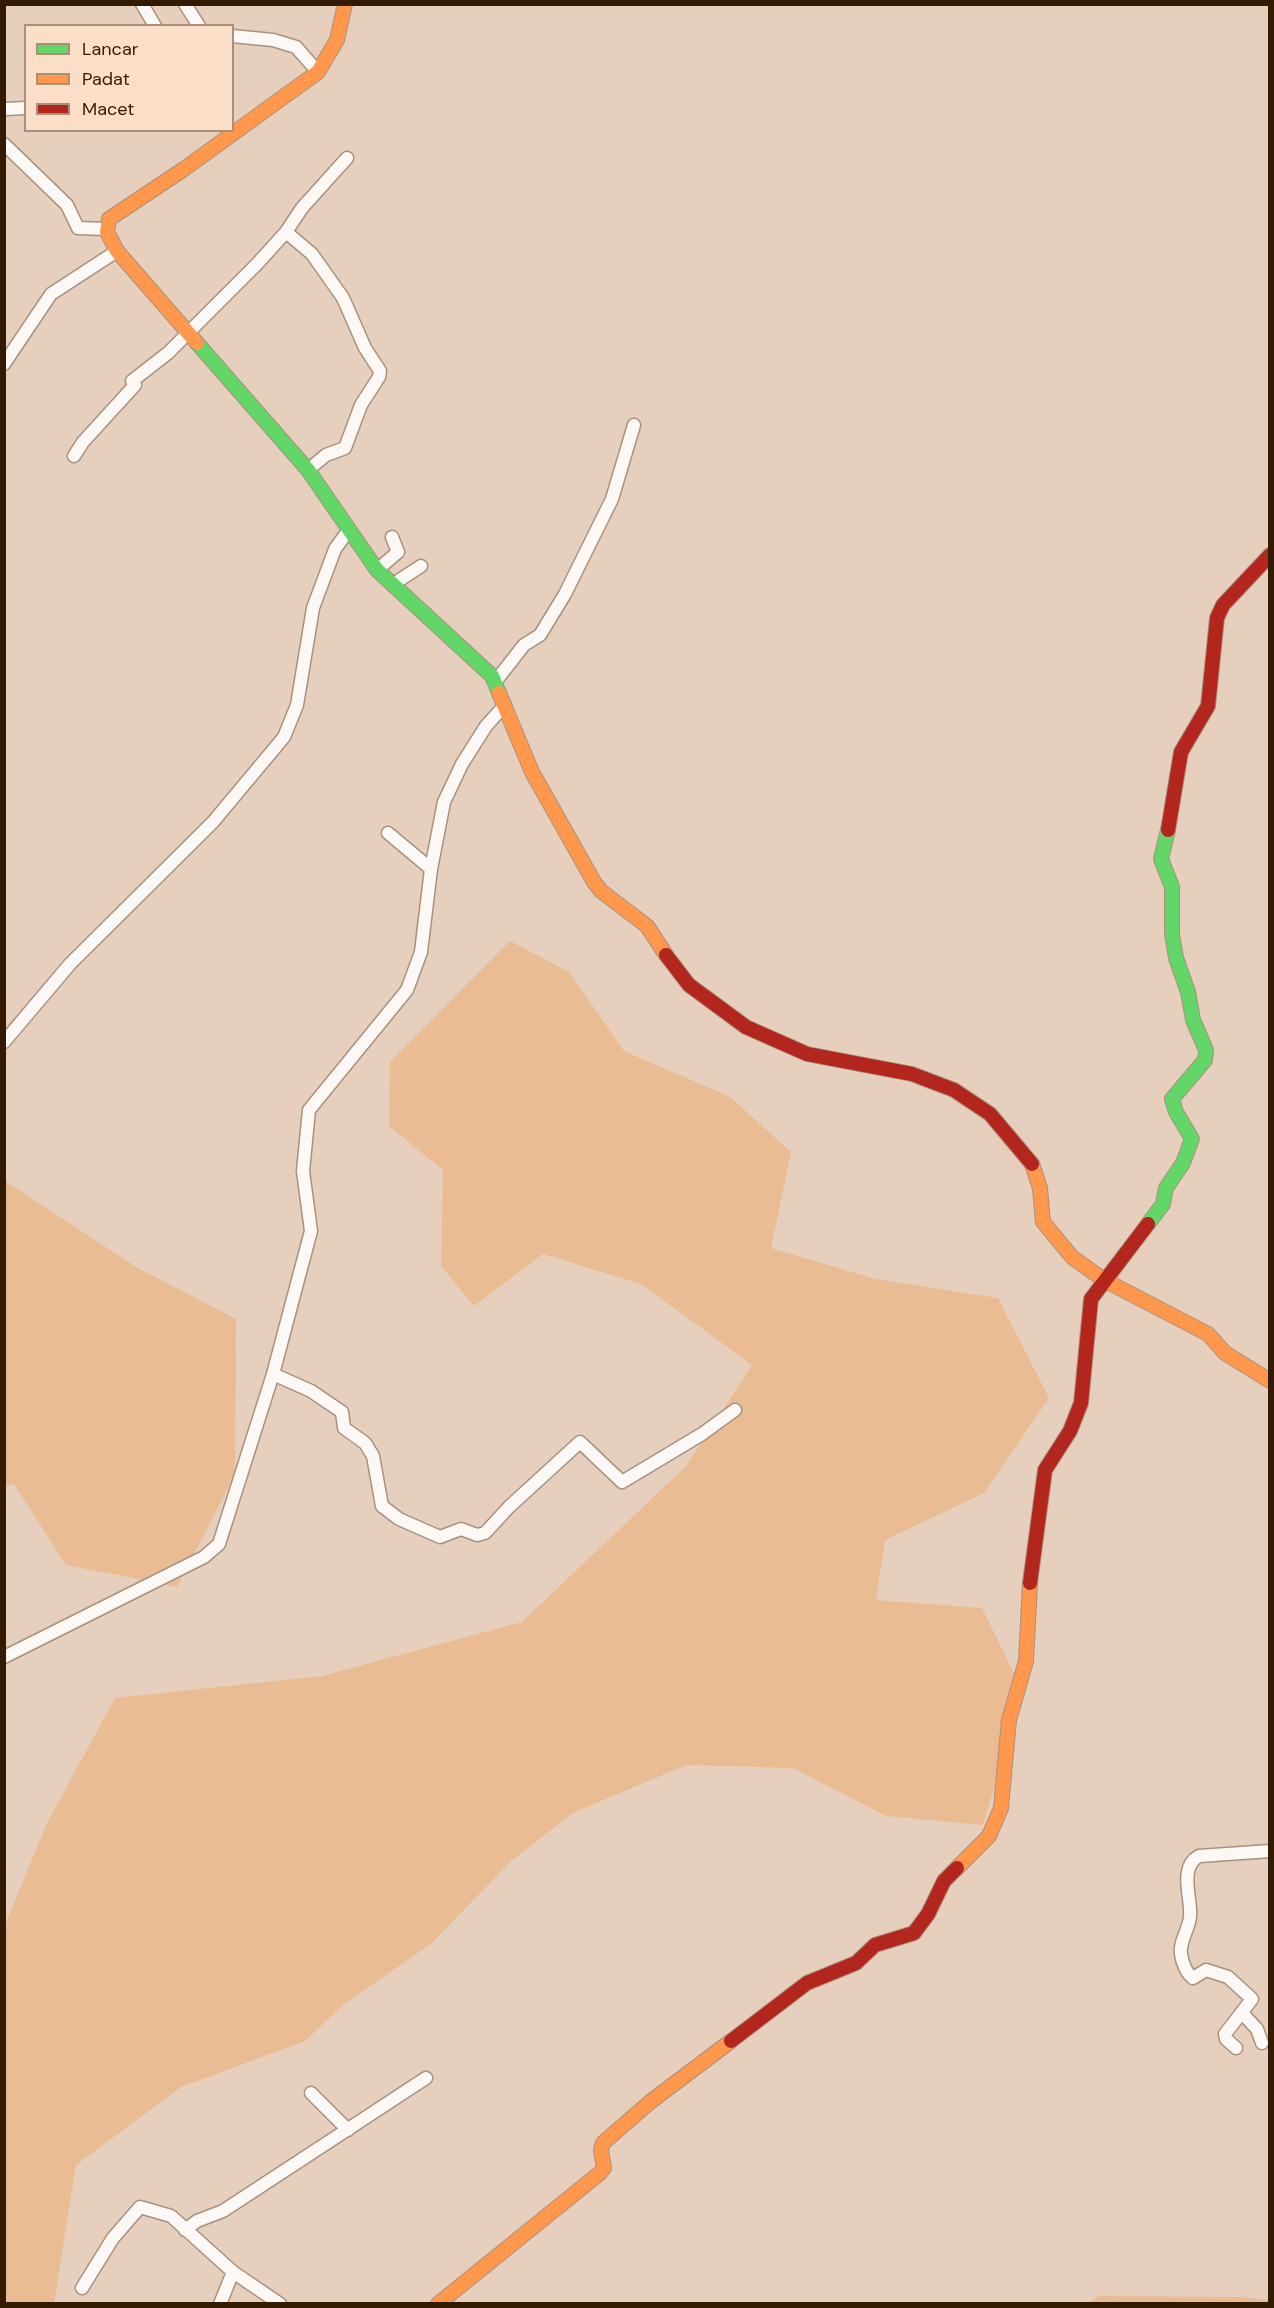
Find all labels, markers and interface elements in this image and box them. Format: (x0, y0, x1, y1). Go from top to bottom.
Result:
legend (24, 24, 234, 132)
text: Lancar (82, 37, 138, 61)
text: Padat (82, 67, 130, 91)
text: Macet (82, 97, 134, 121)

